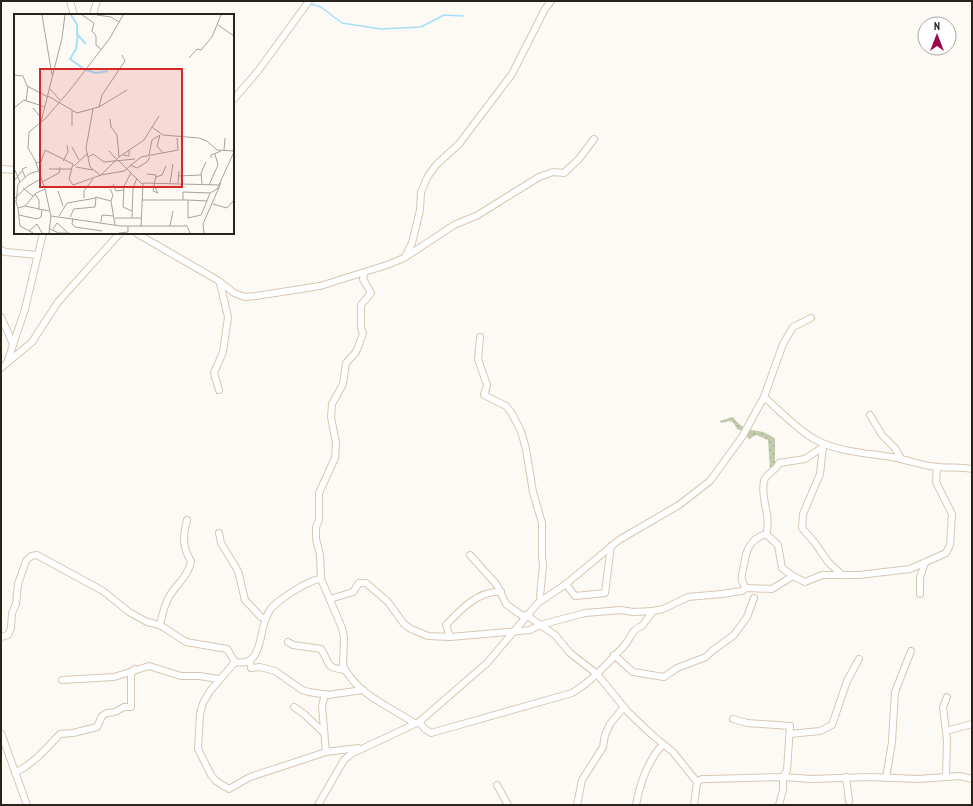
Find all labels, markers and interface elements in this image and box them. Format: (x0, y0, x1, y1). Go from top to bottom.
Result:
inset map (14, 14, 234, 234)
north arrow (917, 16, 957, 56)
text: N (934, 19, 940, 33)

